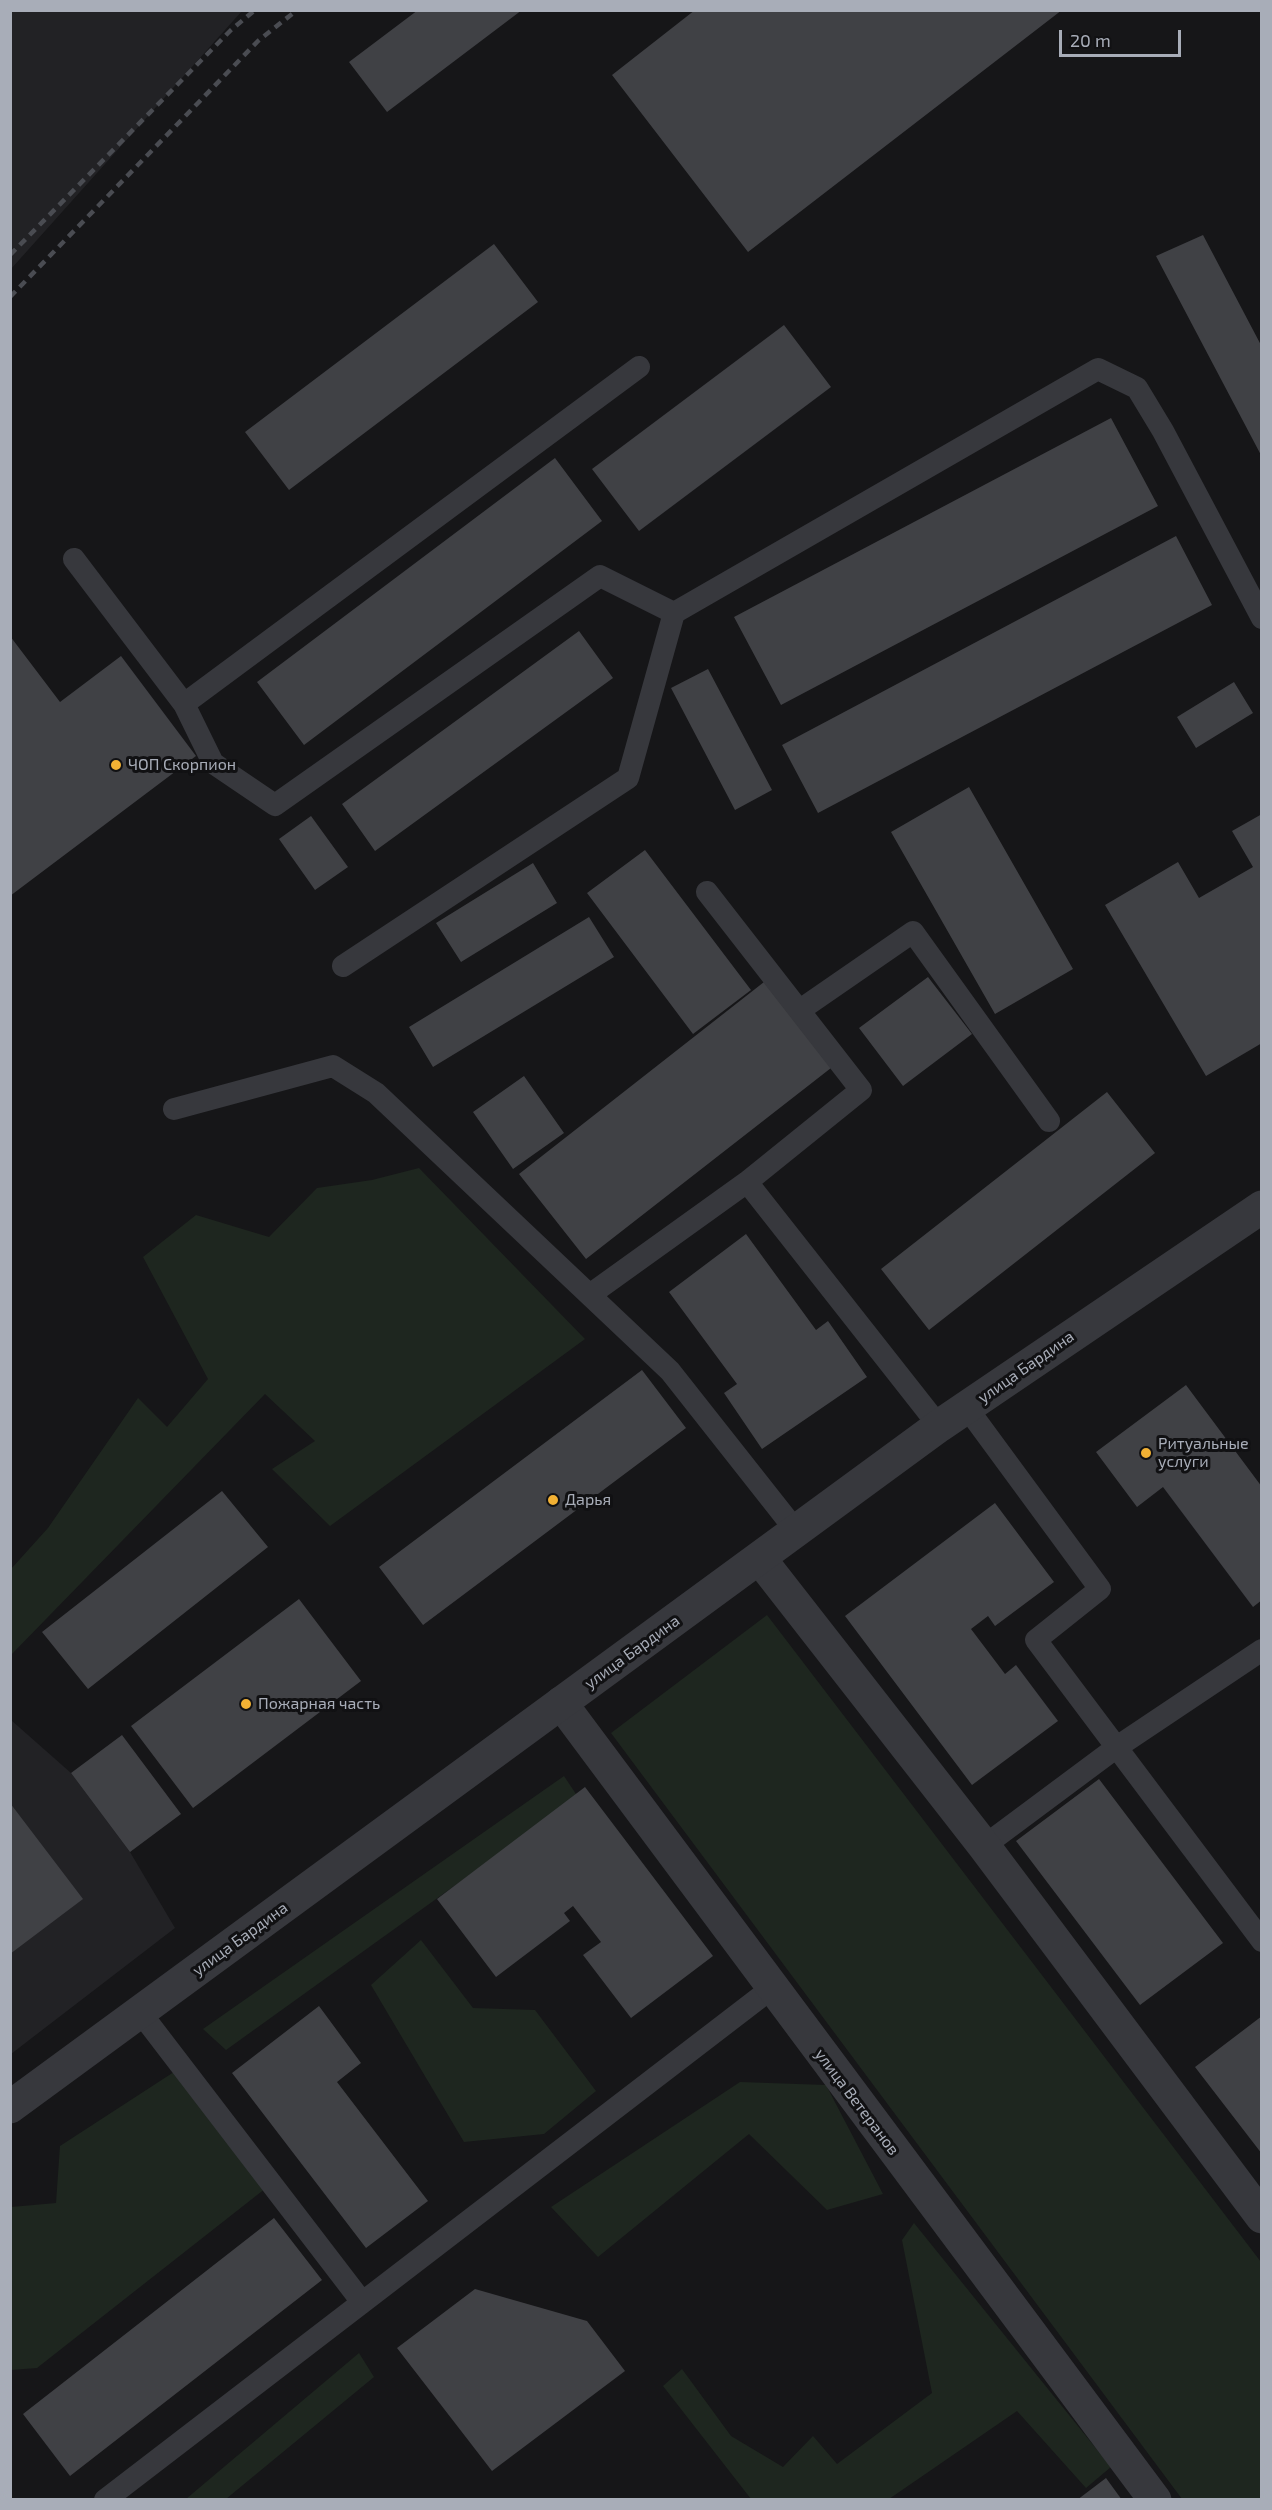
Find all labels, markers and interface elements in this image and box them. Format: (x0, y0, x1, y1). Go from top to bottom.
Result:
scale bar (1062, 18, 1184, 56)
text: 20 m (1070, 29, 1111, 51)
place label: ЧОП Скорпион (128, 755, 236, 775)
marker: ЧОП Скорпион (109, 758, 123, 772)
street label: улица Бардина (974, 1327, 1078, 1407)
place label: Ритуальные услуги (1158, 1434, 1249, 1472)
marker: Ритуальные услуги (1139, 1446, 1153, 1460)
place label: Дарья (565, 1490, 611, 1510)
marker: Дарья (546, 1493, 560, 1507)
street label: улица Бардина (581, 1611, 683, 1693)
place label: Пожарная часть (258, 1694, 380, 1714)
marker: Пожарная часть (239, 1697, 253, 1711)
street label: улица Бардина (189, 1898, 291, 1980)
street label: улица Ветеранов (811, 2045, 903, 2159)

